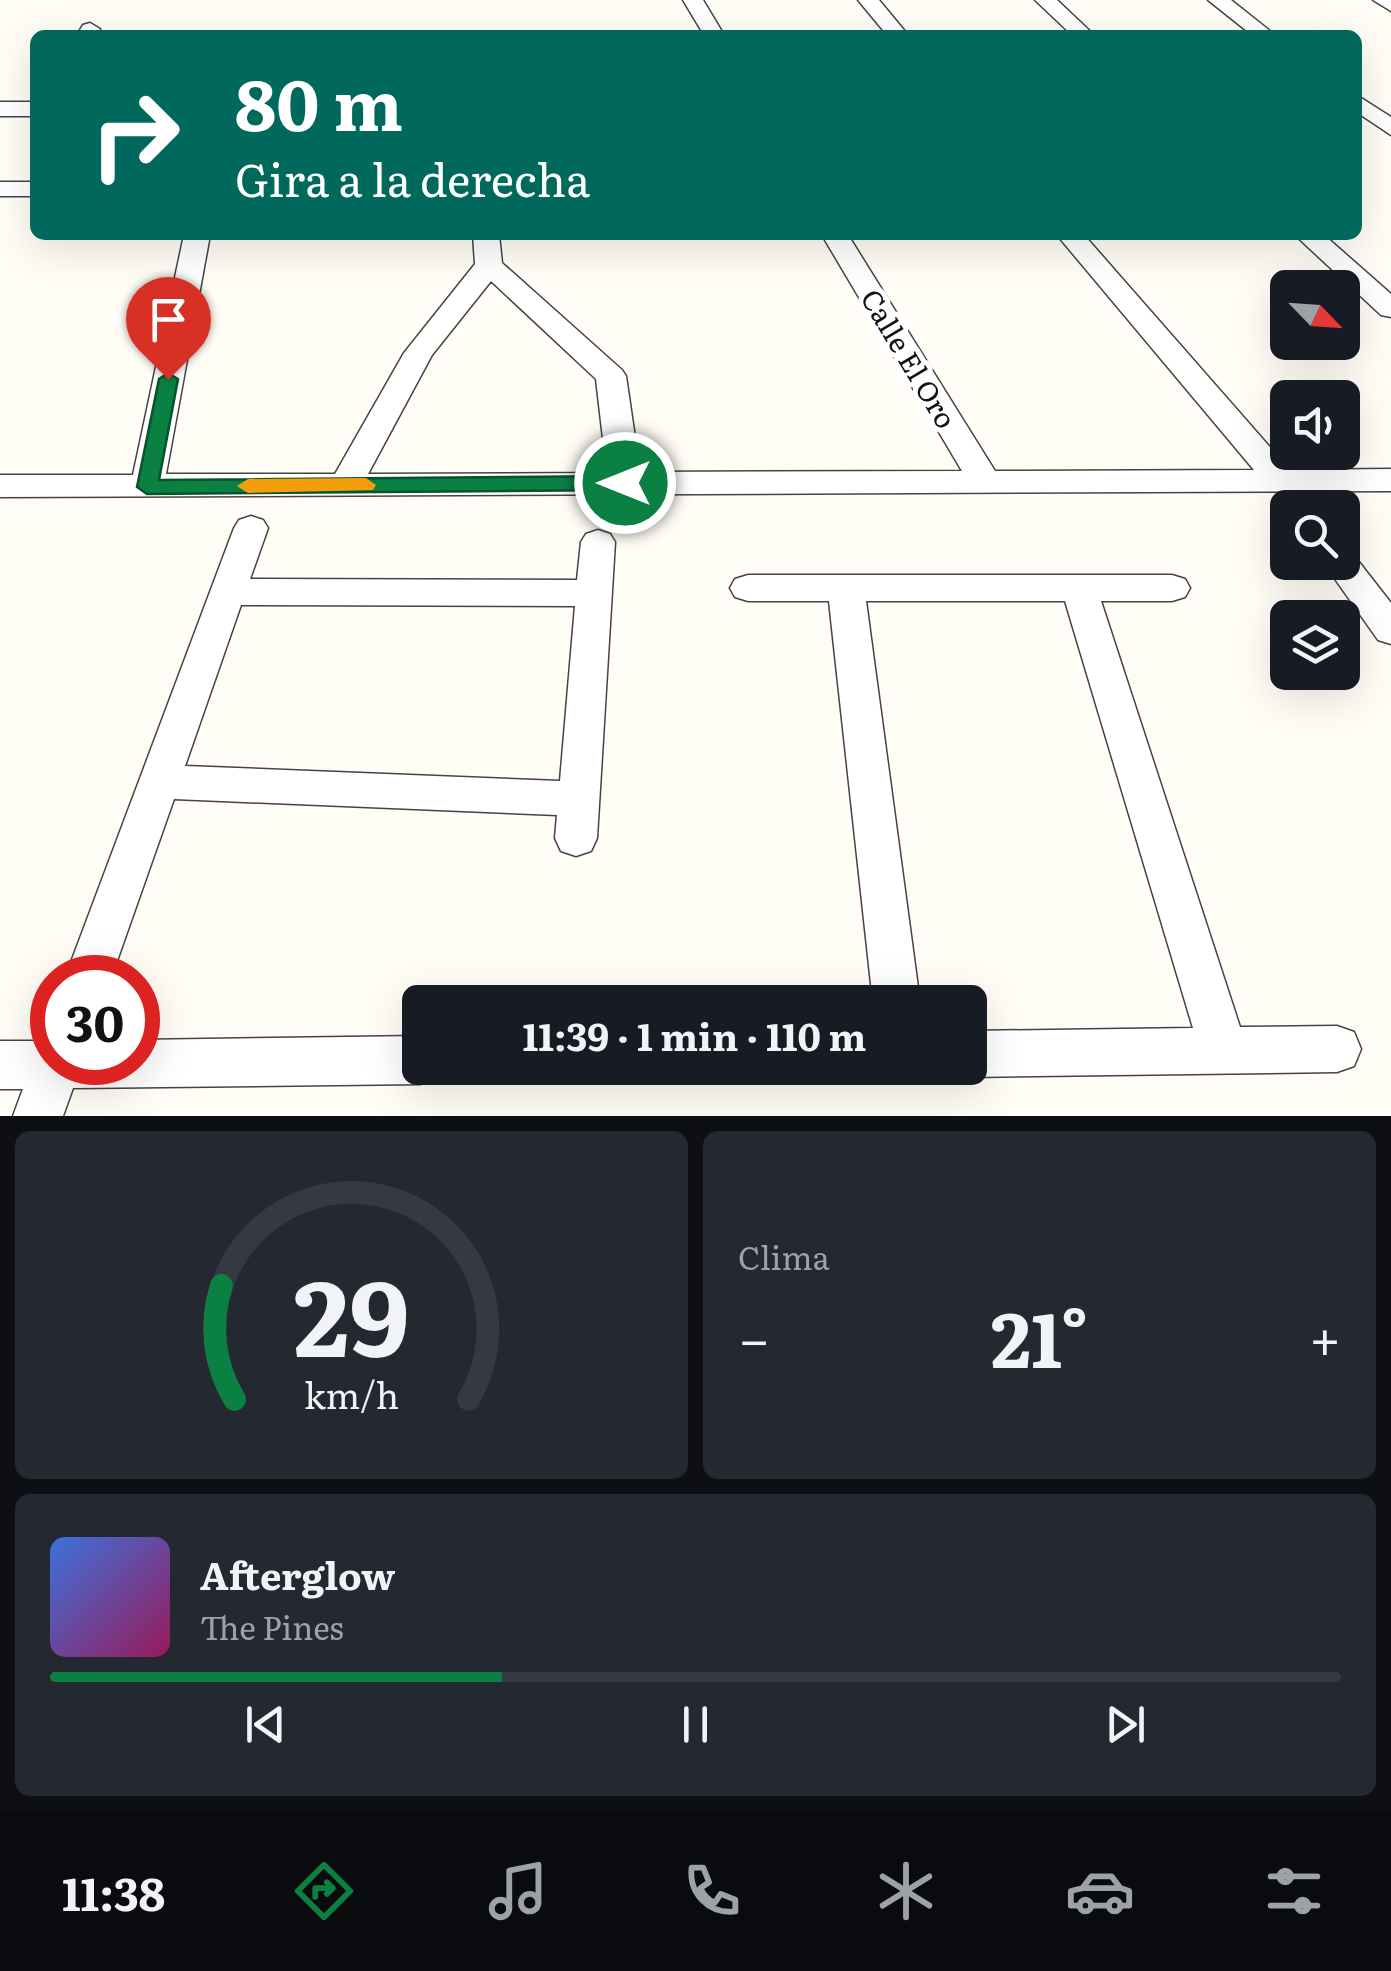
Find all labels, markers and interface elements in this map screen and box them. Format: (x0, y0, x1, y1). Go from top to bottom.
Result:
text: 80 m (235, 49, 403, 153)
icon: right (70, 70, 200, 200)
text: Gira a la derecha (235, 144, 590, 211)
north arrow (1270, 270, 1360, 360)
map controls (1270, 270, 1360, 690)
pin (126, 277, 211, 380)
street label: Calle El Oro (852, 280, 968, 436)
icon: arrive (141, 292, 196, 347)
button: sound (1270, 380, 1360, 470)
position arrow (573, 431, 677, 535)
button: search (1270, 490, 1360, 580)
button: layers (1270, 600, 1360, 690)
speed limit sign: 30 (30, 955, 160, 1085)
text: 11:39 · 1 min · 110 m (523, 1006, 866, 1063)
text: Clima (738, 1232, 830, 1280)
text: 29 (294, 1235, 409, 1389)
text: 21° (991, 1280, 1088, 1391)
text: − (738, 1295, 770, 1377)
text: + (1309, 1295, 1341, 1377)
text: km/h (304, 1367, 399, 1420)
text: Afterglow (200, 1545, 395, 1602)
text: The Pines (200, 1602, 344, 1650)
icon: previous (238, 1697, 293, 1752)
icon: pause (668, 1697, 723, 1752)
icon: next (1098, 1697, 1153, 1752)
icon: directions (289, 1856, 359, 1926)
icon: music (483, 1856, 553, 1926)
icon: phone (677, 1856, 747, 1926)
icon: climate (871, 1856, 941, 1926)
icon: car (1065, 1856, 1135, 1926)
icon: filters (1259, 1856, 1329, 1926)
text: 11:38 (62, 1858, 165, 1925)

